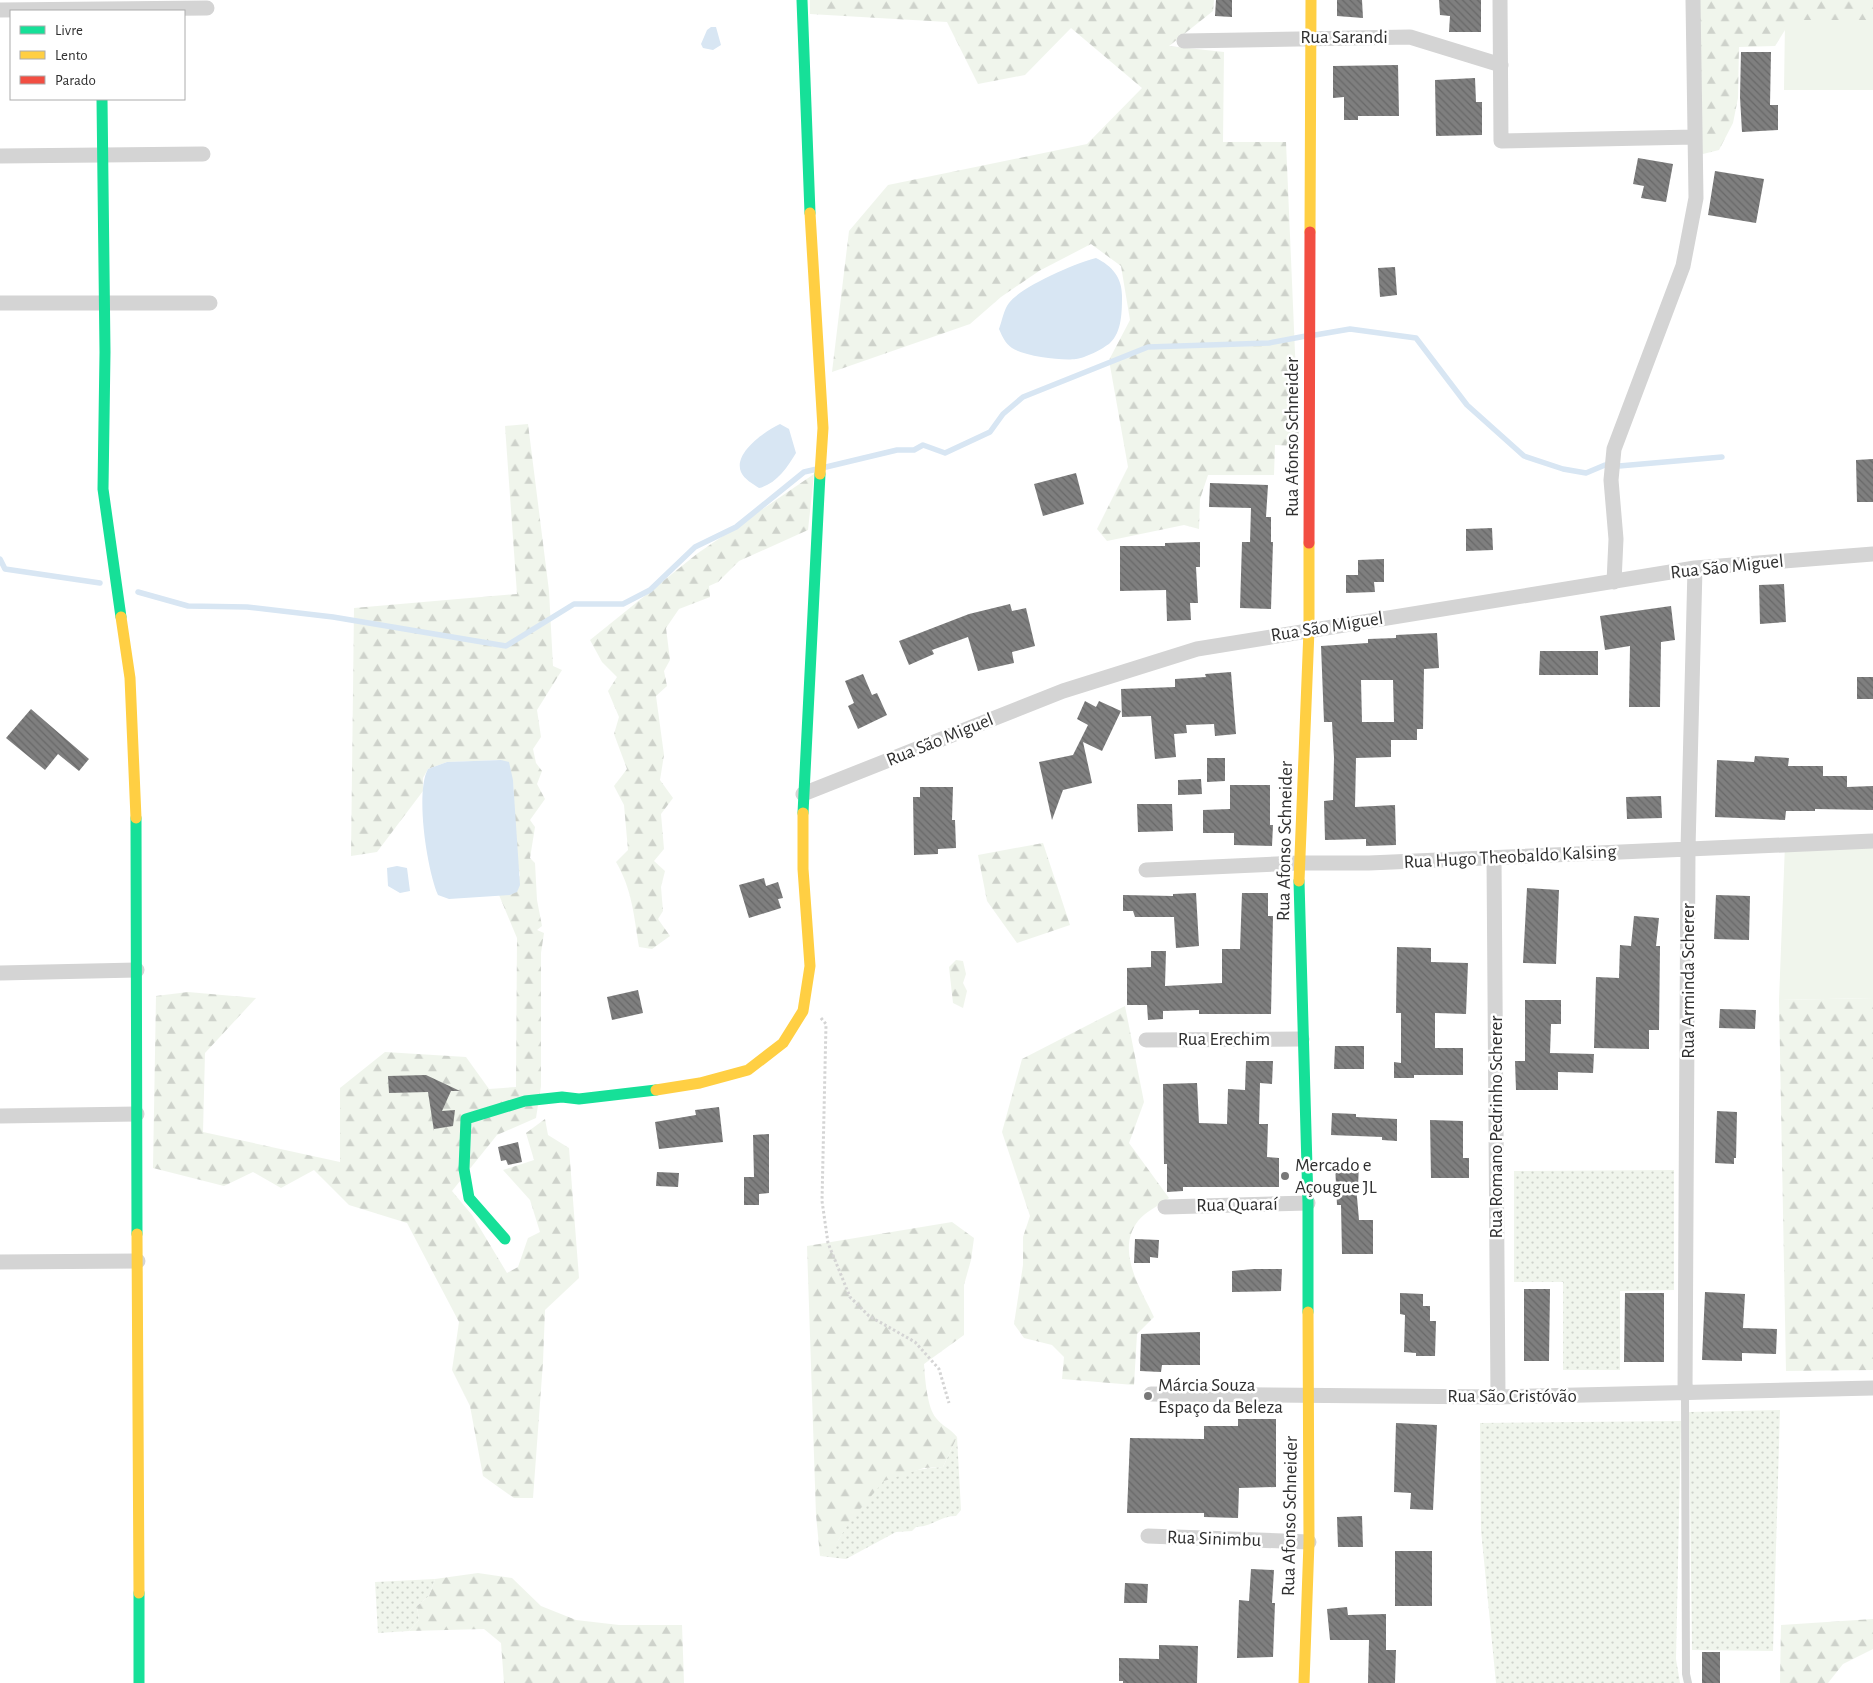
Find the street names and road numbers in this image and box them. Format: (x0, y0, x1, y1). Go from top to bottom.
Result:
street label: Rua Sarandi (1300, 28, 1388, 47)
street label: Rua Afonso Schneider (1283, 357, 1302, 517)
street label: Rua São Miguel (1670, 552, 1784, 582)
street label: Rua São Miguel (1269, 609, 1385, 645)
street label: Rua São Miguel (884, 710, 996, 770)
street label: Rua Afonso Schneider (1274, 761, 1296, 921)
street label: Rua Hugo Theobaldo Kalsing (1403, 842, 1618, 872)
street label: Rua Arminda Scherer (1679, 903, 1698, 1059)
street label: Rua Romano Pedrinho Scherer (1487, 1016, 1506, 1238)
street label: Rua Erechim (1178, 1030, 1270, 1049)
street label: Rua Quaraí (1196, 1195, 1278, 1215)
street label: Rua São Cristóvão (1447, 1387, 1577, 1406)
street label: Rua Afonso Schneider (1279, 1436, 1301, 1596)
street label: Rua Sinimbu (1166, 1528, 1262, 1550)

